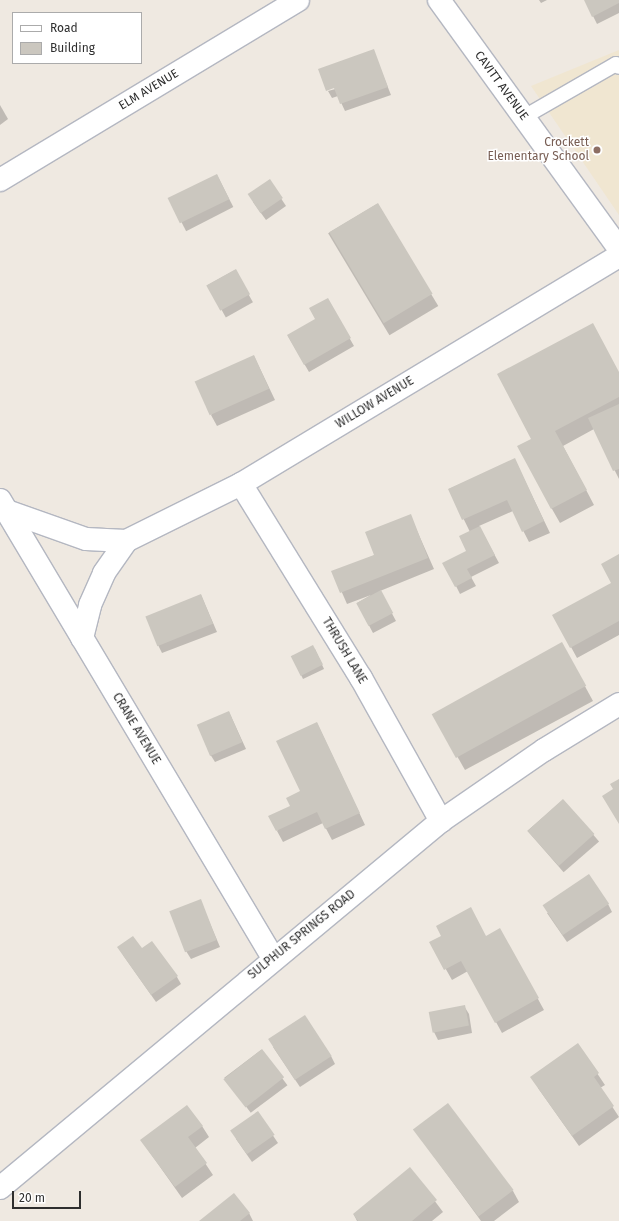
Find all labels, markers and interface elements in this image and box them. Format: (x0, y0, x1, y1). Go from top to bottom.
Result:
legend (12, 12, 142, 64)
text: Road (50, 21, 78, 35)
text: Building (50, 41, 95, 55)
street label: CAVITT AVENUE (471, 49, 531, 123)
street label: ELM AVENUE (117, 67, 181, 113)
place label: Crockett Elementary School (487, 136, 589, 164)
marker: Crockett Elementary School (592, 145, 602, 155)
street label: WILLOW AVENUE (333, 374, 417, 432)
street label: THRUSH LANE (319, 615, 369, 687)
street label: CRANE AVENUE (109, 691, 163, 767)
street label: SULPHUR SPRINGS ROAD (246, 887, 358, 983)
scale bar (14, 1183, 83, 1209)
text: 20 m (19, 1191, 45, 1205)

